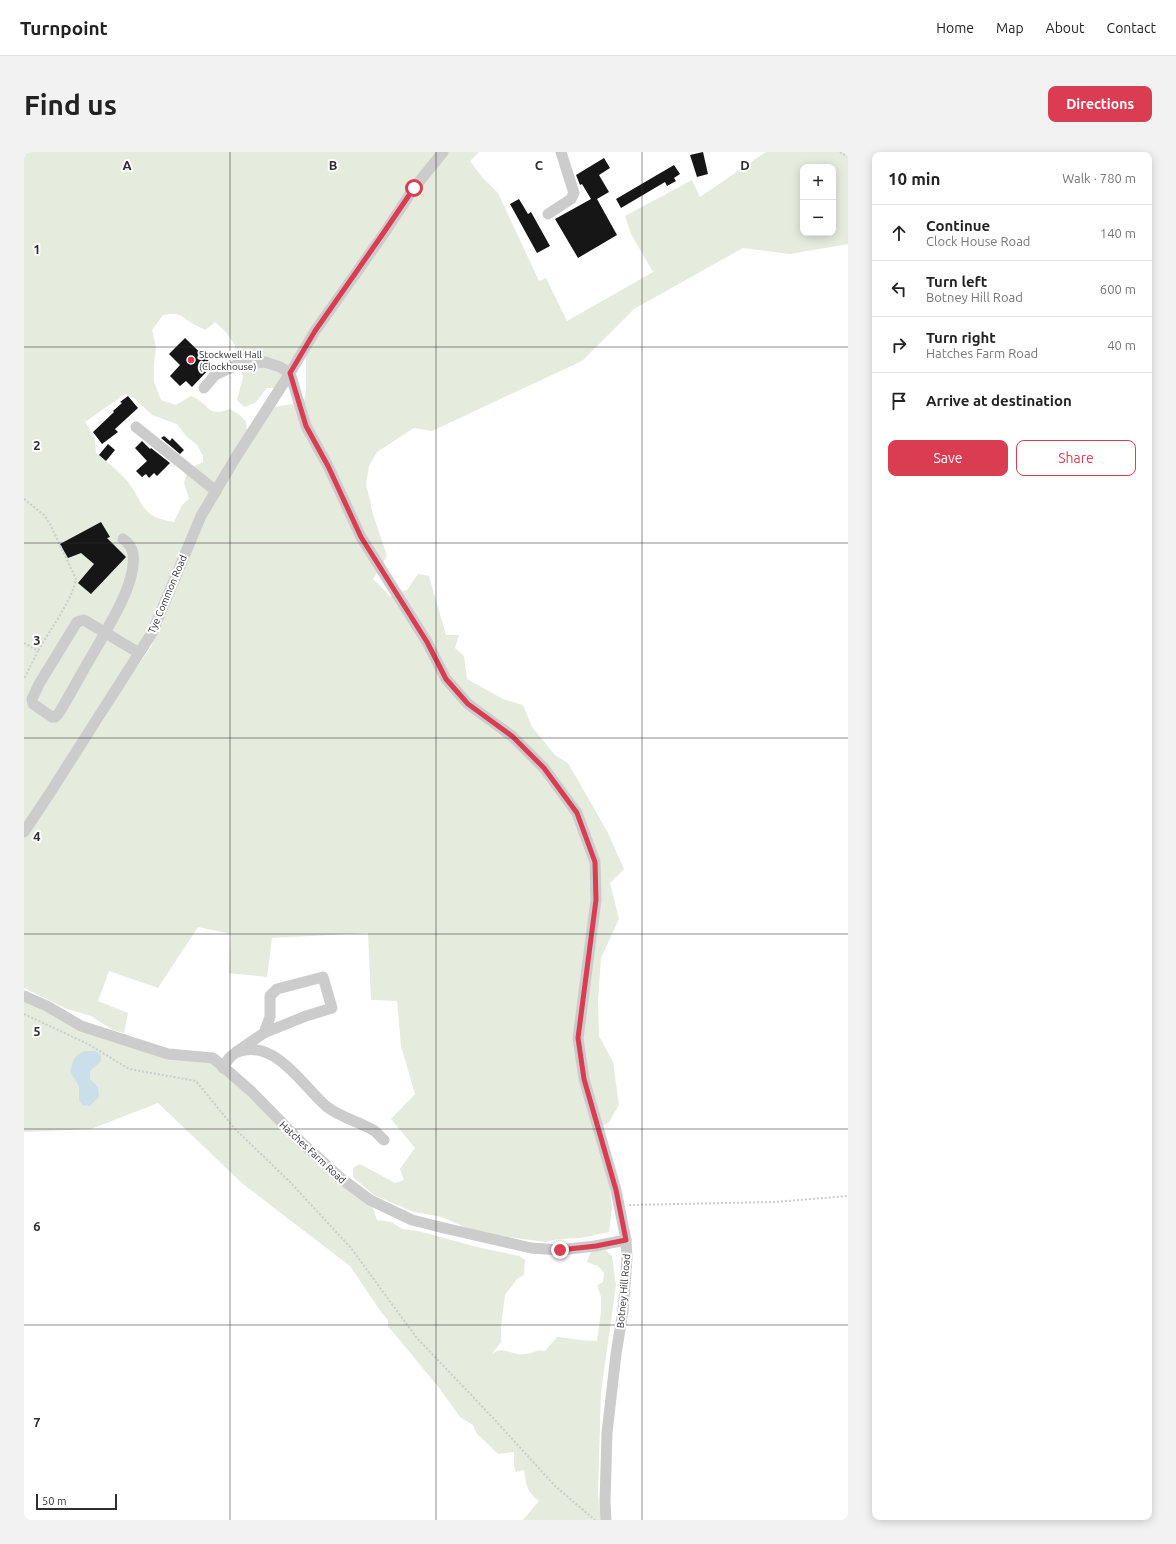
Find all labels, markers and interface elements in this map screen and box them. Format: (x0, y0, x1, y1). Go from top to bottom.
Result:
text: Turnpoint (20, 17, 108, 39)
text: Home (936, 20, 974, 36)
text: Map (996, 20, 1024, 36)
text: About (1046, 20, 1085, 36)
text: Contact (1107, 20, 1156, 36)
button: Directions (1048, 86, 1152, 122)
text: Find us (24, 89, 117, 120)
text: A (122, 158, 132, 172)
text: B (329, 158, 338, 172)
text: C (535, 158, 544, 172)
text: D (740, 158, 750, 172)
map controls (800, 164, 836, 236)
button: + (800, 164, 836, 200)
text: 10 min (888, 169, 941, 188)
text: Walk · 780 m (1062, 171, 1136, 185)
route start (405, 179, 423, 197)
button: − (800, 200, 836, 236)
text: Continue (926, 217, 990, 234)
icon: ahead (888, 222, 910, 244)
text: 140 m (1100, 226, 1136, 240)
text: Clock House Road (926, 234, 1030, 248)
text: 1 (33, 242, 41, 256)
text: Turn left (926, 273, 987, 290)
icon: left (888, 278, 910, 300)
text: 600 m (1100, 282, 1136, 296)
text: Botney Hill Road (926, 290, 1023, 304)
text: Turn right (926, 329, 996, 346)
icon: right (888, 334, 910, 356)
text: 40 m (1107, 338, 1136, 352)
text: Hatches Farm Road (926, 346, 1038, 360)
place label: Stockwell Hall (Clockhouse) (199, 349, 262, 372)
marker: Stockwell Hall (Clockhouse) (186, 355, 196, 365)
icon: arrive (888, 390, 910, 412)
text: Arrive at destination (926, 392, 1072, 409)
text: 2 (33, 438, 41, 452)
button: Save (888, 440, 1008, 476)
button: Share (1016, 440, 1136, 476)
street label: Tye Common Road (146, 553, 189, 635)
text: 3 (33, 633, 41, 647)
text: 4 (33, 829, 41, 843)
text: 5 (33, 1024, 41, 1038)
street label: Hatches Farm Road (277, 1119, 348, 1186)
text: 6 (33, 1219, 41, 1233)
route end (551, 1241, 569, 1259)
street label: Botney Hill Road (615, 1253, 632, 1329)
text: 7 (33, 1415, 41, 1429)
scale bar (36, 1492, 117, 1511)
text: 50 m (42, 1495, 66, 1507)

